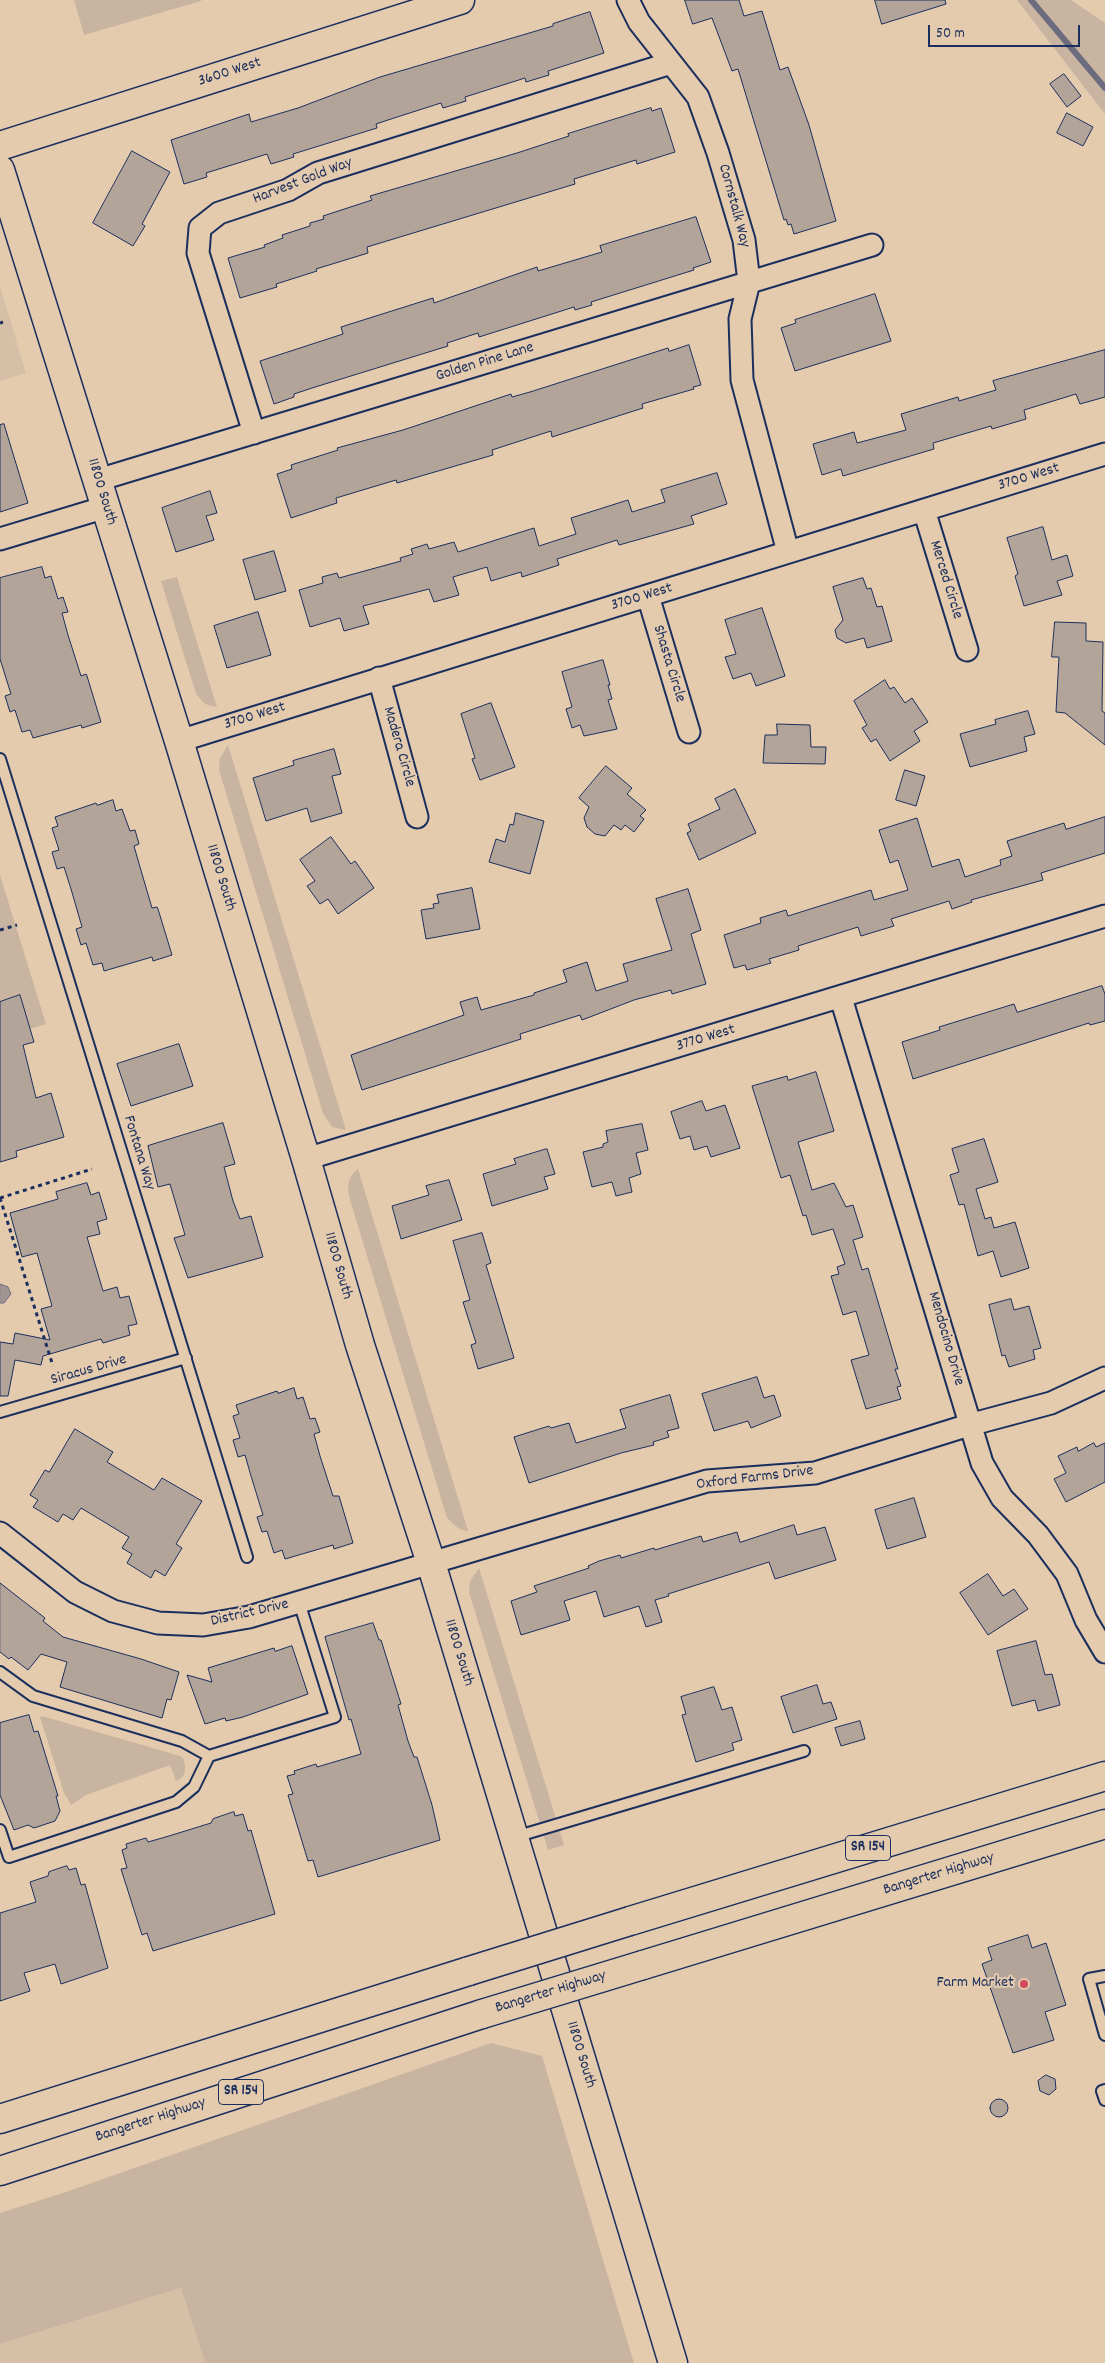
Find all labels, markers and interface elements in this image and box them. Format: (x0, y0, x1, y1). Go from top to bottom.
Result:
scale bar (930, 15, 1082, 47)
text: 50 m (936, 23, 965, 45)
street label: 3600 West (196, 54, 264, 92)
street label: Harvest Gold Way (251, 154, 355, 210)
street label: Cornstalk Way (713, 162, 753, 250)
street label: Golden Pine Lane (434, 339, 536, 387)
street label: 11800 South (82, 456, 120, 528)
street label: 3700 West (996, 460, 1062, 496)
street label: Merced Circle (924, 538, 966, 622)
street label: 3700 West (609, 580, 675, 616)
street label: Shasta Circle (647, 623, 689, 705)
street label: 3700 West (222, 699, 288, 735)
street label: Madera Circle (377, 705, 419, 789)
street label: 11800 South (201, 842, 239, 914)
street label: 3770 West (674, 1021, 738, 1057)
street label: Fontana Way (118, 1113, 158, 1193)
street label: 11800 South (318, 1230, 356, 1302)
street label: Mendocino Drive (922, 1290, 968, 1388)
street label: Siracus Drive (49, 1351, 129, 1391)
street label: Oxford Farms Drive (695, 1462, 815, 1496)
street label: District Drive (209, 1596, 291, 1632)
street label: 11800 South (439, 1617, 477, 1689)
road number: SR 154 (846, 1836, 890, 1860)
street label: Bangerter Highway (881, 1849, 997, 1901)
street label: Bangerter Highway (493, 1967, 609, 2019)
place label: Farm Market (936, 1974, 1014, 1994)
marker: Farm Market (1018, 1978, 1030, 1990)
street label: 11800 South (561, 2019, 599, 2091)
road number: SR 154 (218, 2080, 264, 2104)
street label: Bangerter Highway (93, 2094, 209, 2148)

